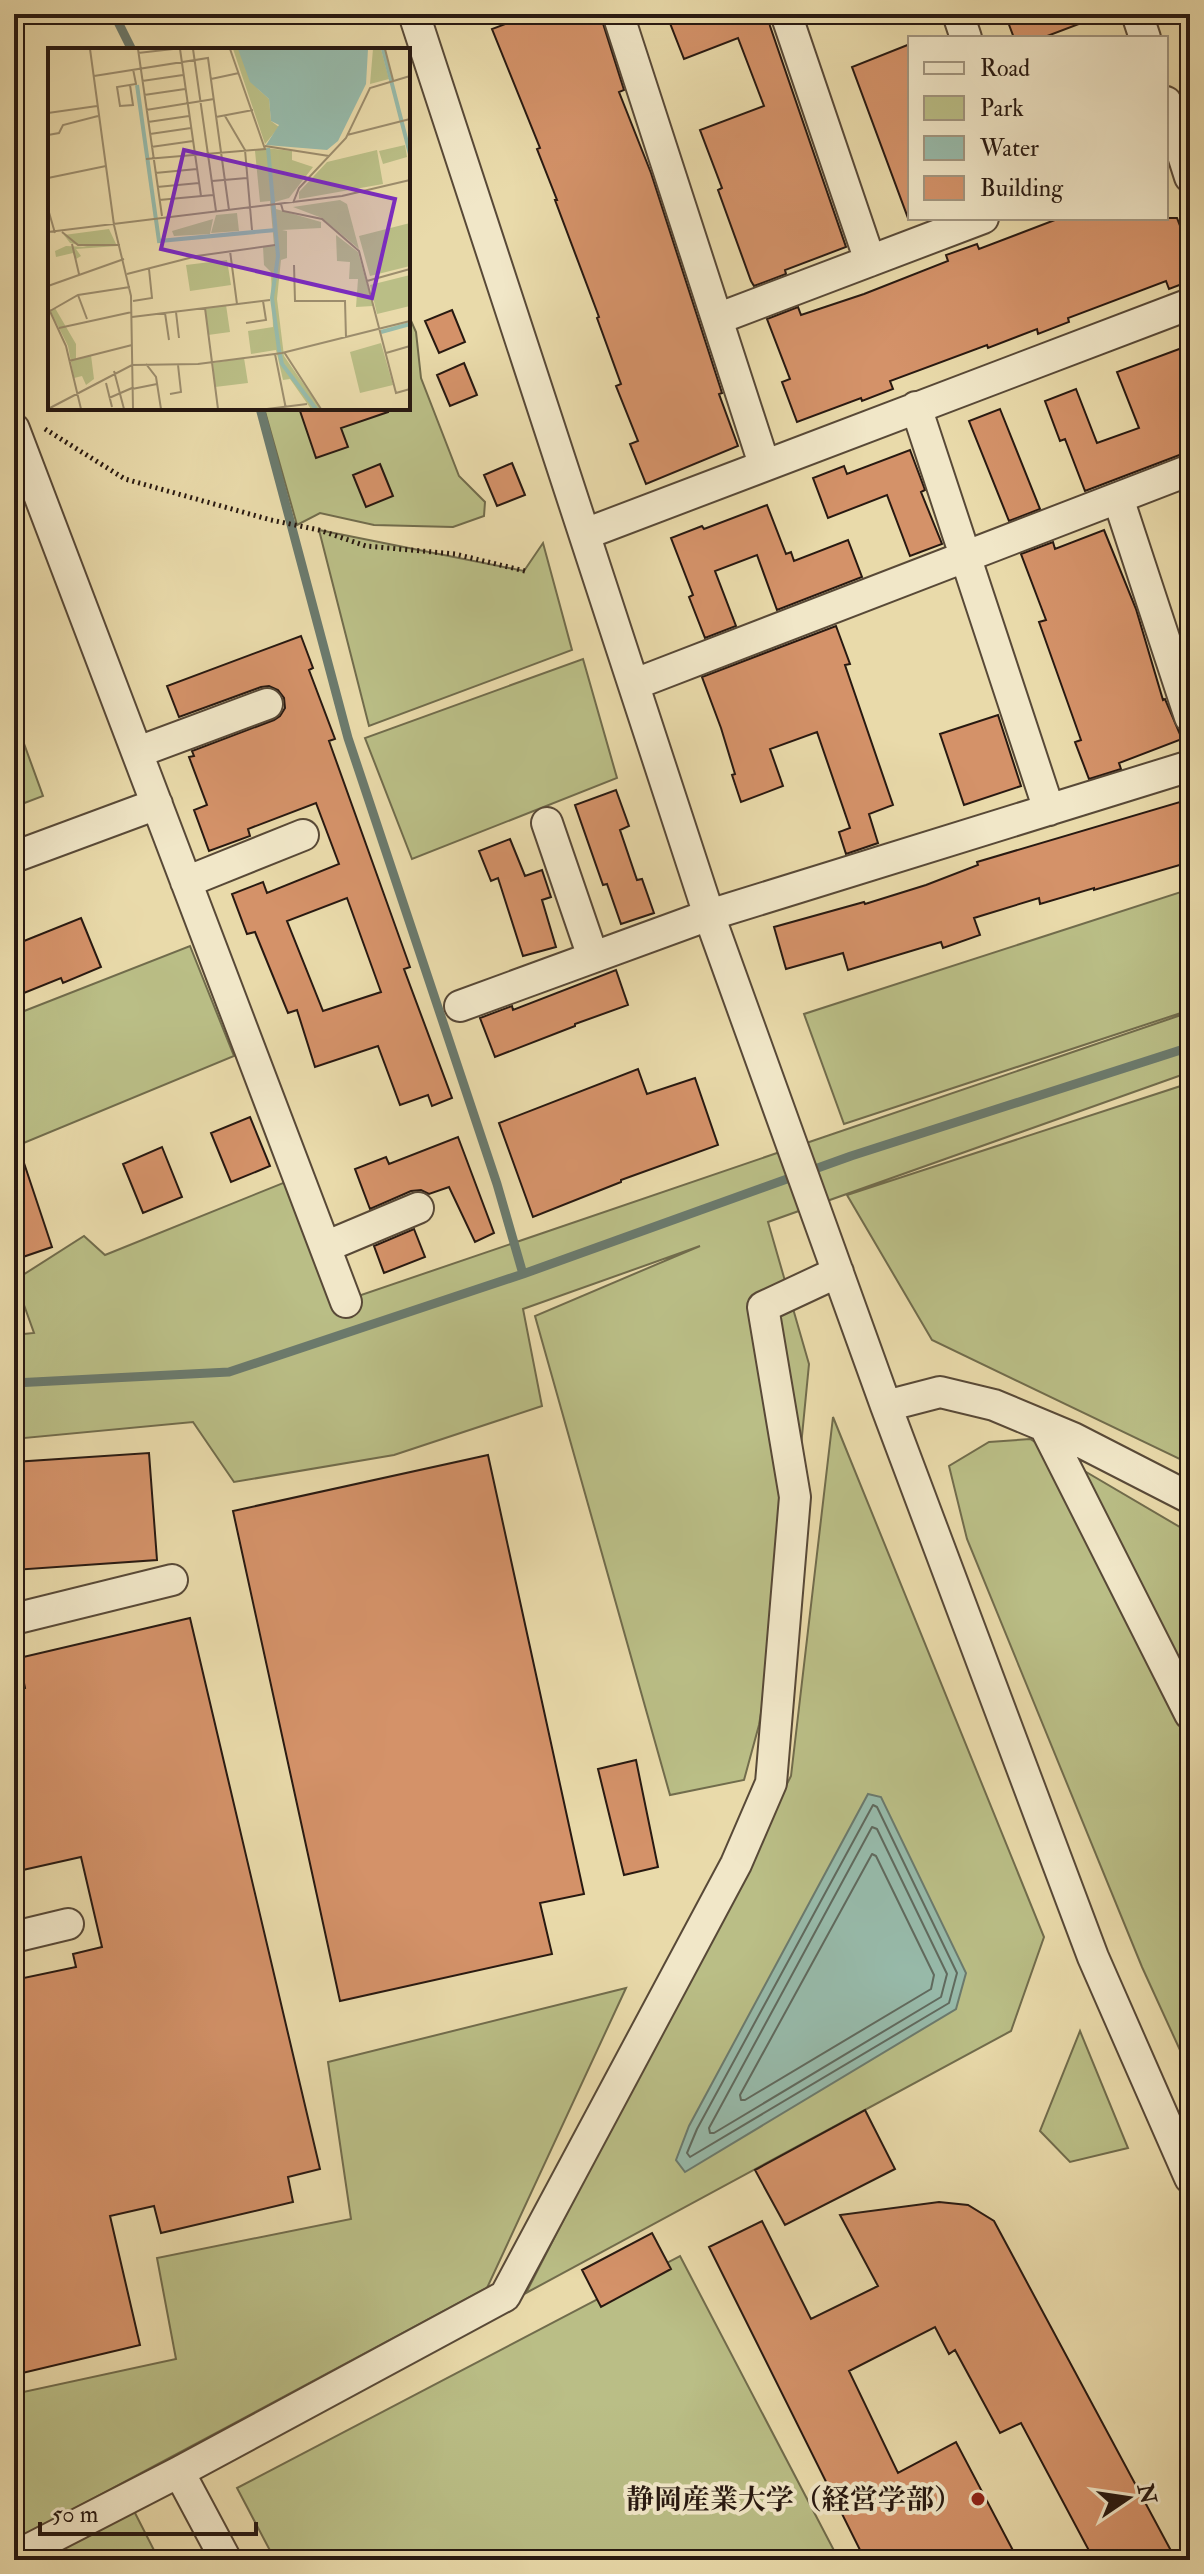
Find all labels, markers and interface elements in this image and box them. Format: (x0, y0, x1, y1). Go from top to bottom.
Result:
legend (908, 36, 1168, 220)
inset map (48, 48, 410, 410)
text: Road (980, 53, 1030, 84)
text: Park (980, 93, 1024, 124)
text: Water (979, 133, 1039, 164)
text: Building (980, 173, 1064, 204)
north arrow (1088, 2458, 1168, 2538)
text: N (1130, 2480, 1162, 2507)
place label: 静岡産業大学（経営学部） (626, 2483, 962, 2518)
scale bar (40, 2486, 256, 2536)
marker: 静岡産業大学（経営学部） (969, 2490, 987, 2508)
text: 50 m (52, 2499, 99, 2530)

